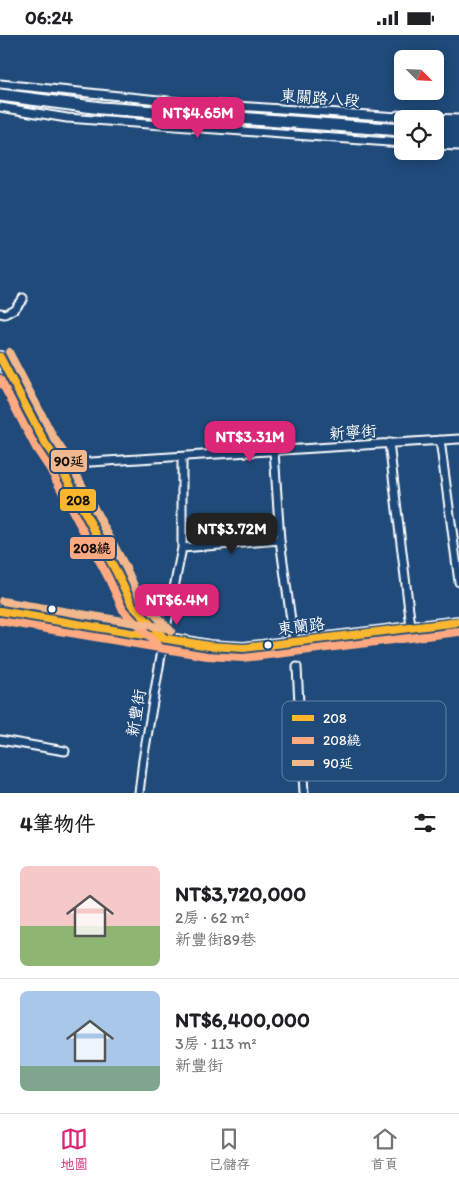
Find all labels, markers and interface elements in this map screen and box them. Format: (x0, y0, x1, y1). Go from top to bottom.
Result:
text: 06:24 (25, 6, 73, 29)
north arrow (394, 50, 444, 100)
map controls (394, 50, 444, 160)
street label: 東關路八段 (279, 86, 361, 110)
pin: NT$4.65M (146, 97, 250, 139)
text: NT$4.65M (163, 103, 233, 122)
button: locate (394, 110, 444, 160)
pin: NT$3.31M (198, 421, 302, 463)
street label: 新寧街 (328, 421, 378, 443)
text: NT$3.31M (215, 427, 285, 446)
line badge: 90延 (50, 449, 88, 473)
text: 90延 (54, 453, 84, 470)
line badge: 208 (59, 488, 97, 512)
text: 208 (66, 492, 90, 509)
pin: NT$3.72M (180, 513, 284, 555)
text: NT$3.72M (197, 519, 267, 538)
line badge: 208繞 (69, 536, 116, 560)
text: 208繞 (73, 540, 111, 557)
pin: NT$6.4M (131, 583, 223, 626)
text: NT$6.4M (146, 590, 208, 609)
unlabelled marker (47, 604, 57, 614)
street label: 東蘭路 (276, 614, 326, 638)
unlabelled marker (263, 640, 273, 650)
street label: 新豐街 (122, 688, 150, 738)
legend (282, 701, 446, 781)
text: 208 (323, 710, 347, 727)
text: 208繞 (323, 732, 361, 749)
text: 90延 (323, 755, 353, 772)
icon: filters (411, 809, 439, 837)
text: 4筆物件 (20, 811, 96, 836)
text: NT$3,720,000 (175, 881, 306, 906)
icon: home (60, 886, 120, 946)
text: 2房 · 62 m² (175, 908, 249, 927)
text: 新豐街89巷 (175, 930, 256, 949)
text: NT$6,400,000 (175, 1007, 310, 1032)
icon: home (60, 1011, 120, 1071)
text: 3房 · 113 m² (175, 1034, 256, 1053)
text: 新豐街 (175, 1056, 223, 1075)
tab: 地圖 (60, 1125, 88, 1173)
tab: 已儲存 (208, 1125, 250, 1173)
tab: 首頁 (371, 1125, 399, 1173)

